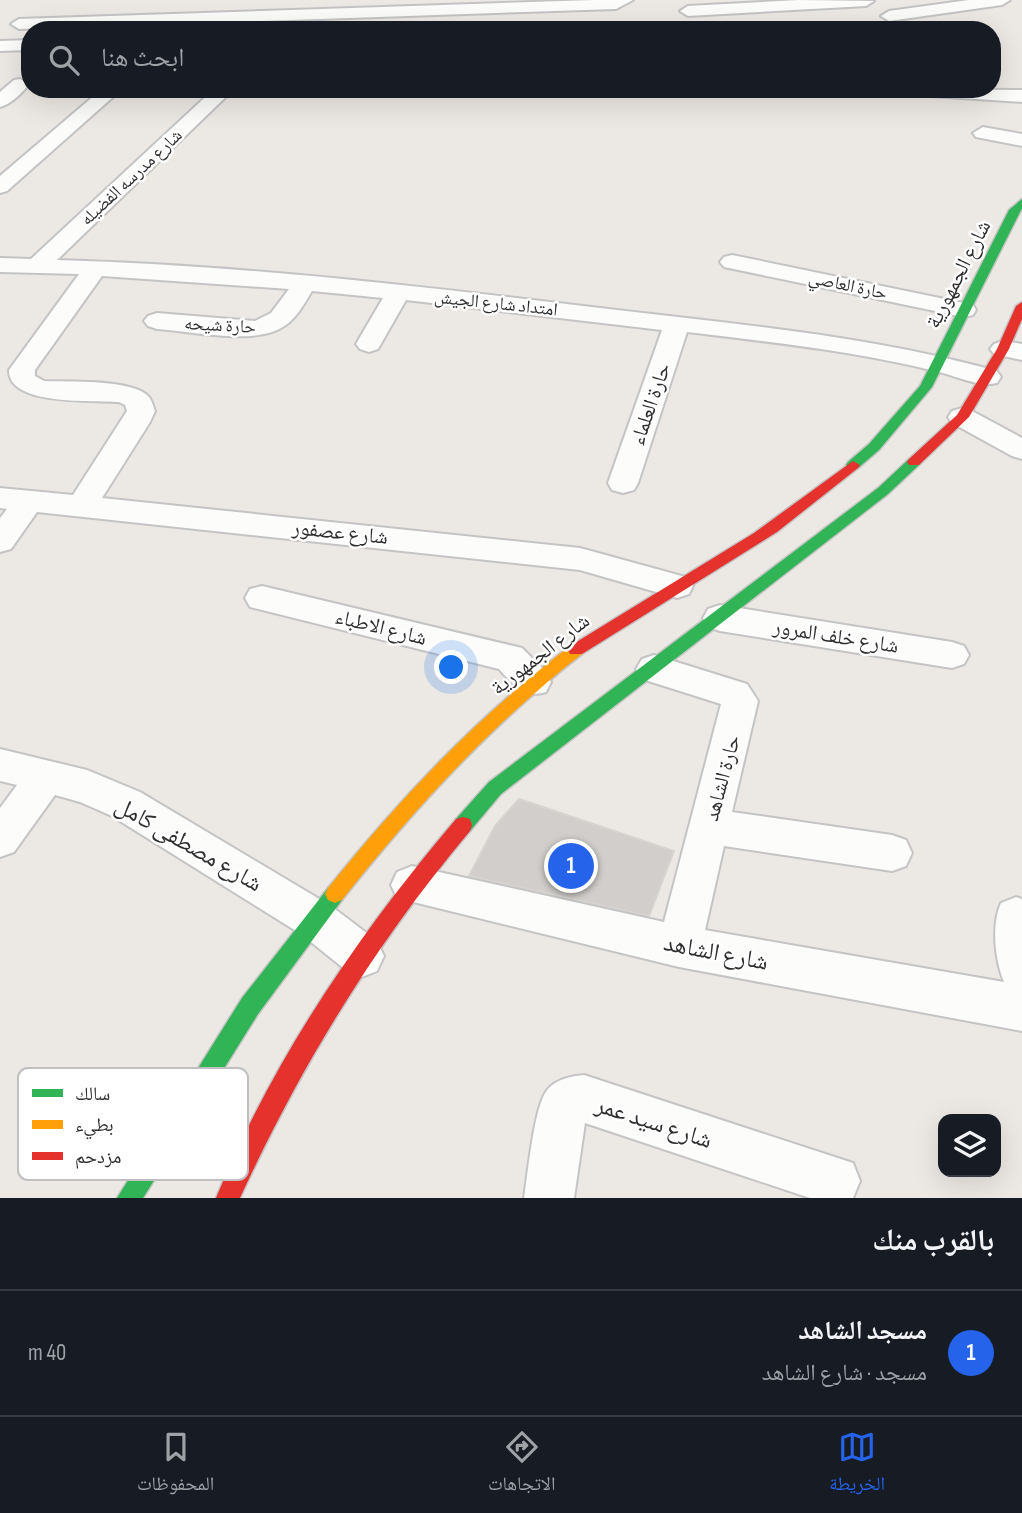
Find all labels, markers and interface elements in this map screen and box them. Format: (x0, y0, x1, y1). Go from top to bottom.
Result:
search box (21, 21, 1001, 98)
icon: search (45, 41, 83, 79)
text: ابحث هنا (101, 43, 184, 74)
street label: شارع مدرسه الفضيله (76, 125, 187, 230)
street label: شارع الجمهورية (921, 216, 996, 332)
street label: حارة العاصي (806, 267, 889, 308)
street label: امتداد شارع الجيش (433, 287, 559, 320)
street label: حارة شيحه (184, 313, 256, 338)
street label: حارة العلماء (625, 360, 676, 448)
street label: شارع عصفور (290, 515, 389, 550)
street label: شارع الاطباء (332, 604, 429, 651)
street label: شارع الجمهورية (486, 608, 594, 701)
street label: شارع خلف المرور (770, 614, 901, 659)
your location (434, 650, 468, 684)
street label: حارة الشاهد (699, 732, 746, 824)
street label: شارع مصطفى كامل (110, 791, 267, 898)
pin: 1 (548, 840, 594, 892)
street label: شارع الشاهد (661, 928, 771, 977)
legend (18, 1068, 248, 1180)
text: سالك (75, 1083, 110, 1106)
street label: شارع سيد عمر (591, 1090, 716, 1155)
text: بطيء (75, 1114, 114, 1140)
map controls (938, 1114, 1001, 1177)
button: layers (938, 1114, 1001, 1177)
text: مزدحم (75, 1146, 121, 1169)
text: بالقرب منك (872, 1223, 994, 1259)
text: مسجد الشاهد (798, 1316, 927, 1347)
text: 40 m (28, 1339, 66, 1367)
text: 1 (966, 1339, 976, 1367)
text: مسجد · شارع الشاهد (762, 1359, 927, 1387)
tab: المحفوظات (137, 1428, 214, 1502)
tab: الاتجاهات (488, 1428, 555, 1502)
tab: الخريطة (829, 1428, 885, 1502)

